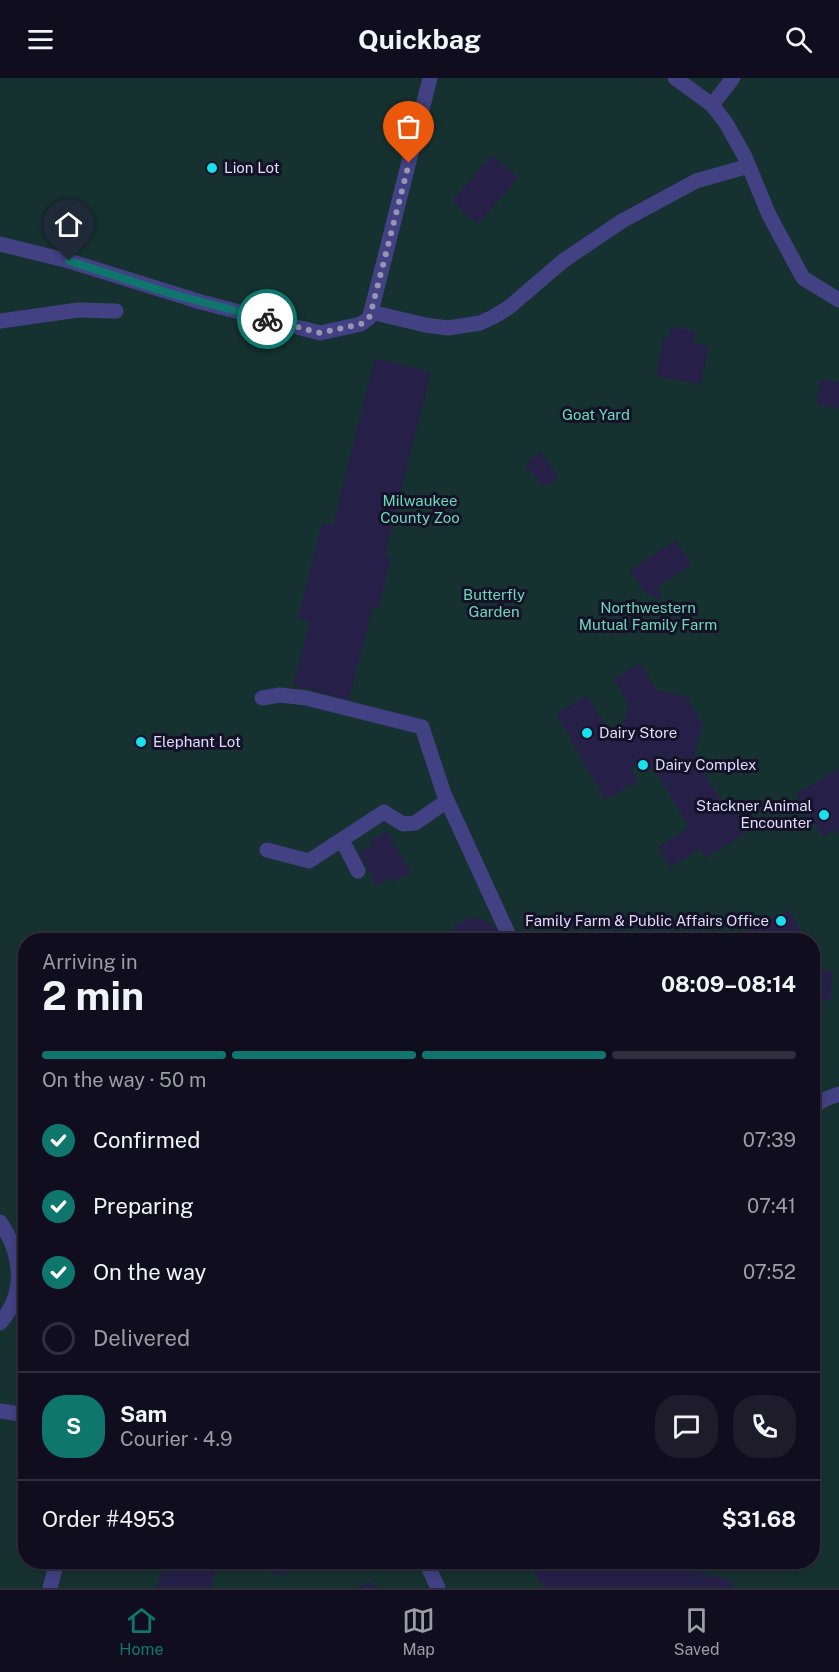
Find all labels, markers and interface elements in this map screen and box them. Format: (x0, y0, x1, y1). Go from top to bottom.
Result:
icon: menu (24, 23, 57, 56)
text: Quickbag (358, 23, 481, 55)
icon: search (782, 23, 815, 56)
pin (383, 101, 434, 163)
icon: bag (392, 110, 425, 143)
place label: Lion Lot (224, 159, 280, 176)
marker: Lion Lot (205, 161, 219, 175)
pin (43, 199, 94, 261)
icon: home (52, 208, 85, 241)
courier (237, 289, 297, 349)
icon: bike (251, 303, 284, 336)
park label: Goat Yard (562, 406, 630, 423)
park label: Milwaukee County Zoo (380, 492, 460, 526)
park label: Butterfly Garden (463, 586, 525, 620)
park label: Northwestern Mutual Family Farm (579, 599, 717, 633)
place label: Dairy Store (599, 724, 677, 741)
marker: Dairy Store (580, 726, 594, 740)
place label: Elephant Lot (153, 733, 241, 750)
marker: Elephant Lot (134, 735, 148, 749)
place label: Dairy Complex (655, 756, 757, 773)
marker: Dairy Complex (636, 758, 650, 772)
place label: Stackner Animal Encounter (696, 797, 812, 831)
marker: Stackner Animal Encounter (817, 808, 831, 822)
place label: Family Farm & Public Affairs Office (525, 912, 769, 929)
marker: Family Farm & Public Affairs Office (774, 914, 788, 928)
text: Arriving in (42, 950, 137, 974)
text: 08:09–08:14 (661, 971, 796, 997)
text: 2 min (42, 973, 144, 1019)
text: On the way · 50 m (42, 1068, 206, 1092)
icon: check (42, 1124, 75, 1157)
text: Confirmed (93, 1127, 200, 1153)
text: 07:39 (743, 1128, 796, 1152)
icon: check (42, 1190, 75, 1223)
text: Preparing (93, 1193, 194, 1219)
text: 07:41 (747, 1194, 796, 1218)
icon: check (42, 1256, 75, 1289)
text: On the way (93, 1259, 206, 1285)
text: 07:52 (743, 1260, 796, 1284)
text: Delivered (93, 1325, 190, 1351)
button: chat (655, 1395, 718, 1458)
button: phone (733, 1395, 796, 1458)
text: Sam (120, 1401, 167, 1427)
text: S (66, 1413, 81, 1439)
text: Courier · 4.9 (120, 1427, 232, 1451)
text: Order #4953 (42, 1506, 175, 1532)
text: $31.68 (722, 1506, 796, 1532)
tab: Home (119, 1604, 163, 1659)
tab: Map (402, 1604, 435, 1659)
tab: Saved (674, 1604, 720, 1659)

